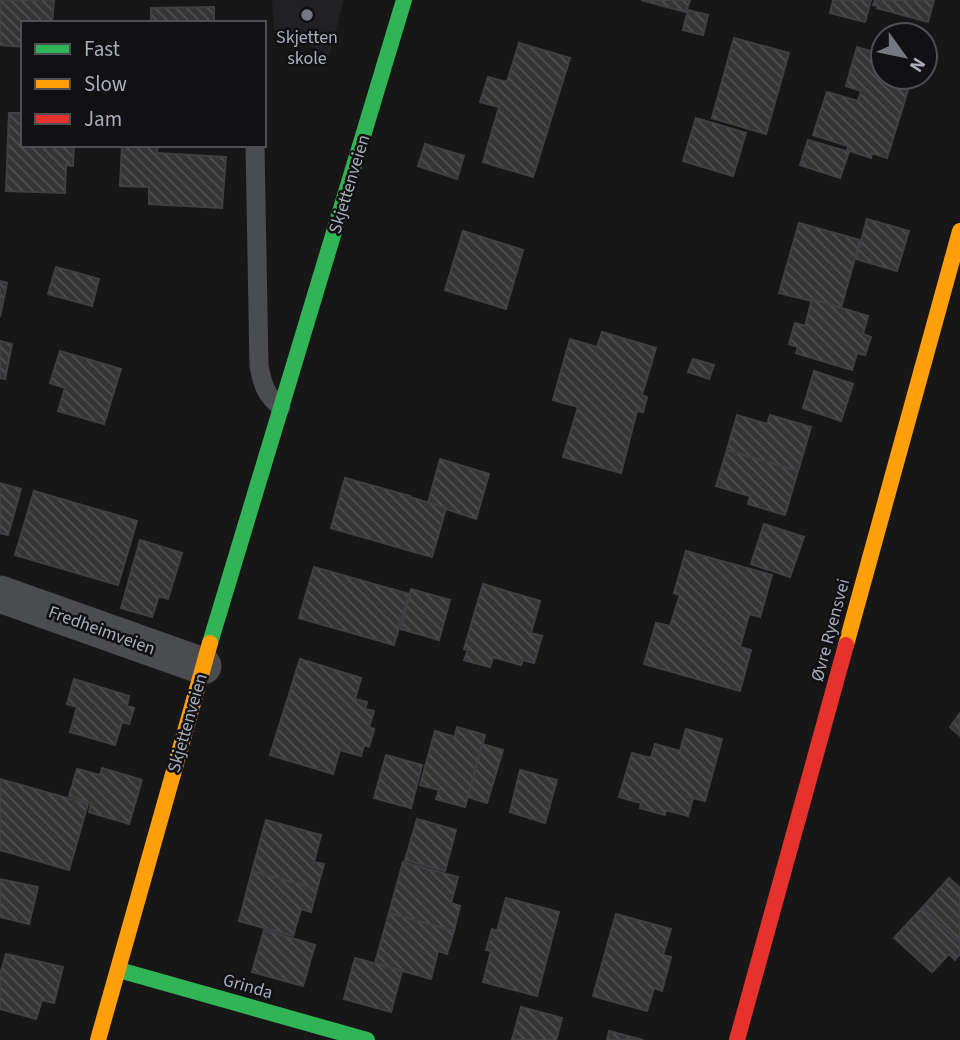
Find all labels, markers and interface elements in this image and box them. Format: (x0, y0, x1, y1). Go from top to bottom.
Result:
marker: Skjetten skole (299, 7, 315, 23)
legend (21, 21, 266, 147)
north arrow (869, 21, 939, 91)
place label: Skjetten skole (276, 25, 338, 71)
text: Fast (84, 34, 120, 64)
text: N (902, 52, 932, 77)
text: Slow (84, 69, 127, 99)
text: Jam (84, 104, 122, 134)
street label: Skjettenveien (323, 132, 376, 237)
street label: Øvre Ryensvei (805, 576, 856, 684)
street label: Fredheimveien (45, 600, 159, 661)
street label: Skjettenveien (161, 671, 214, 776)
street label: Grinda (220, 967, 276, 1005)

